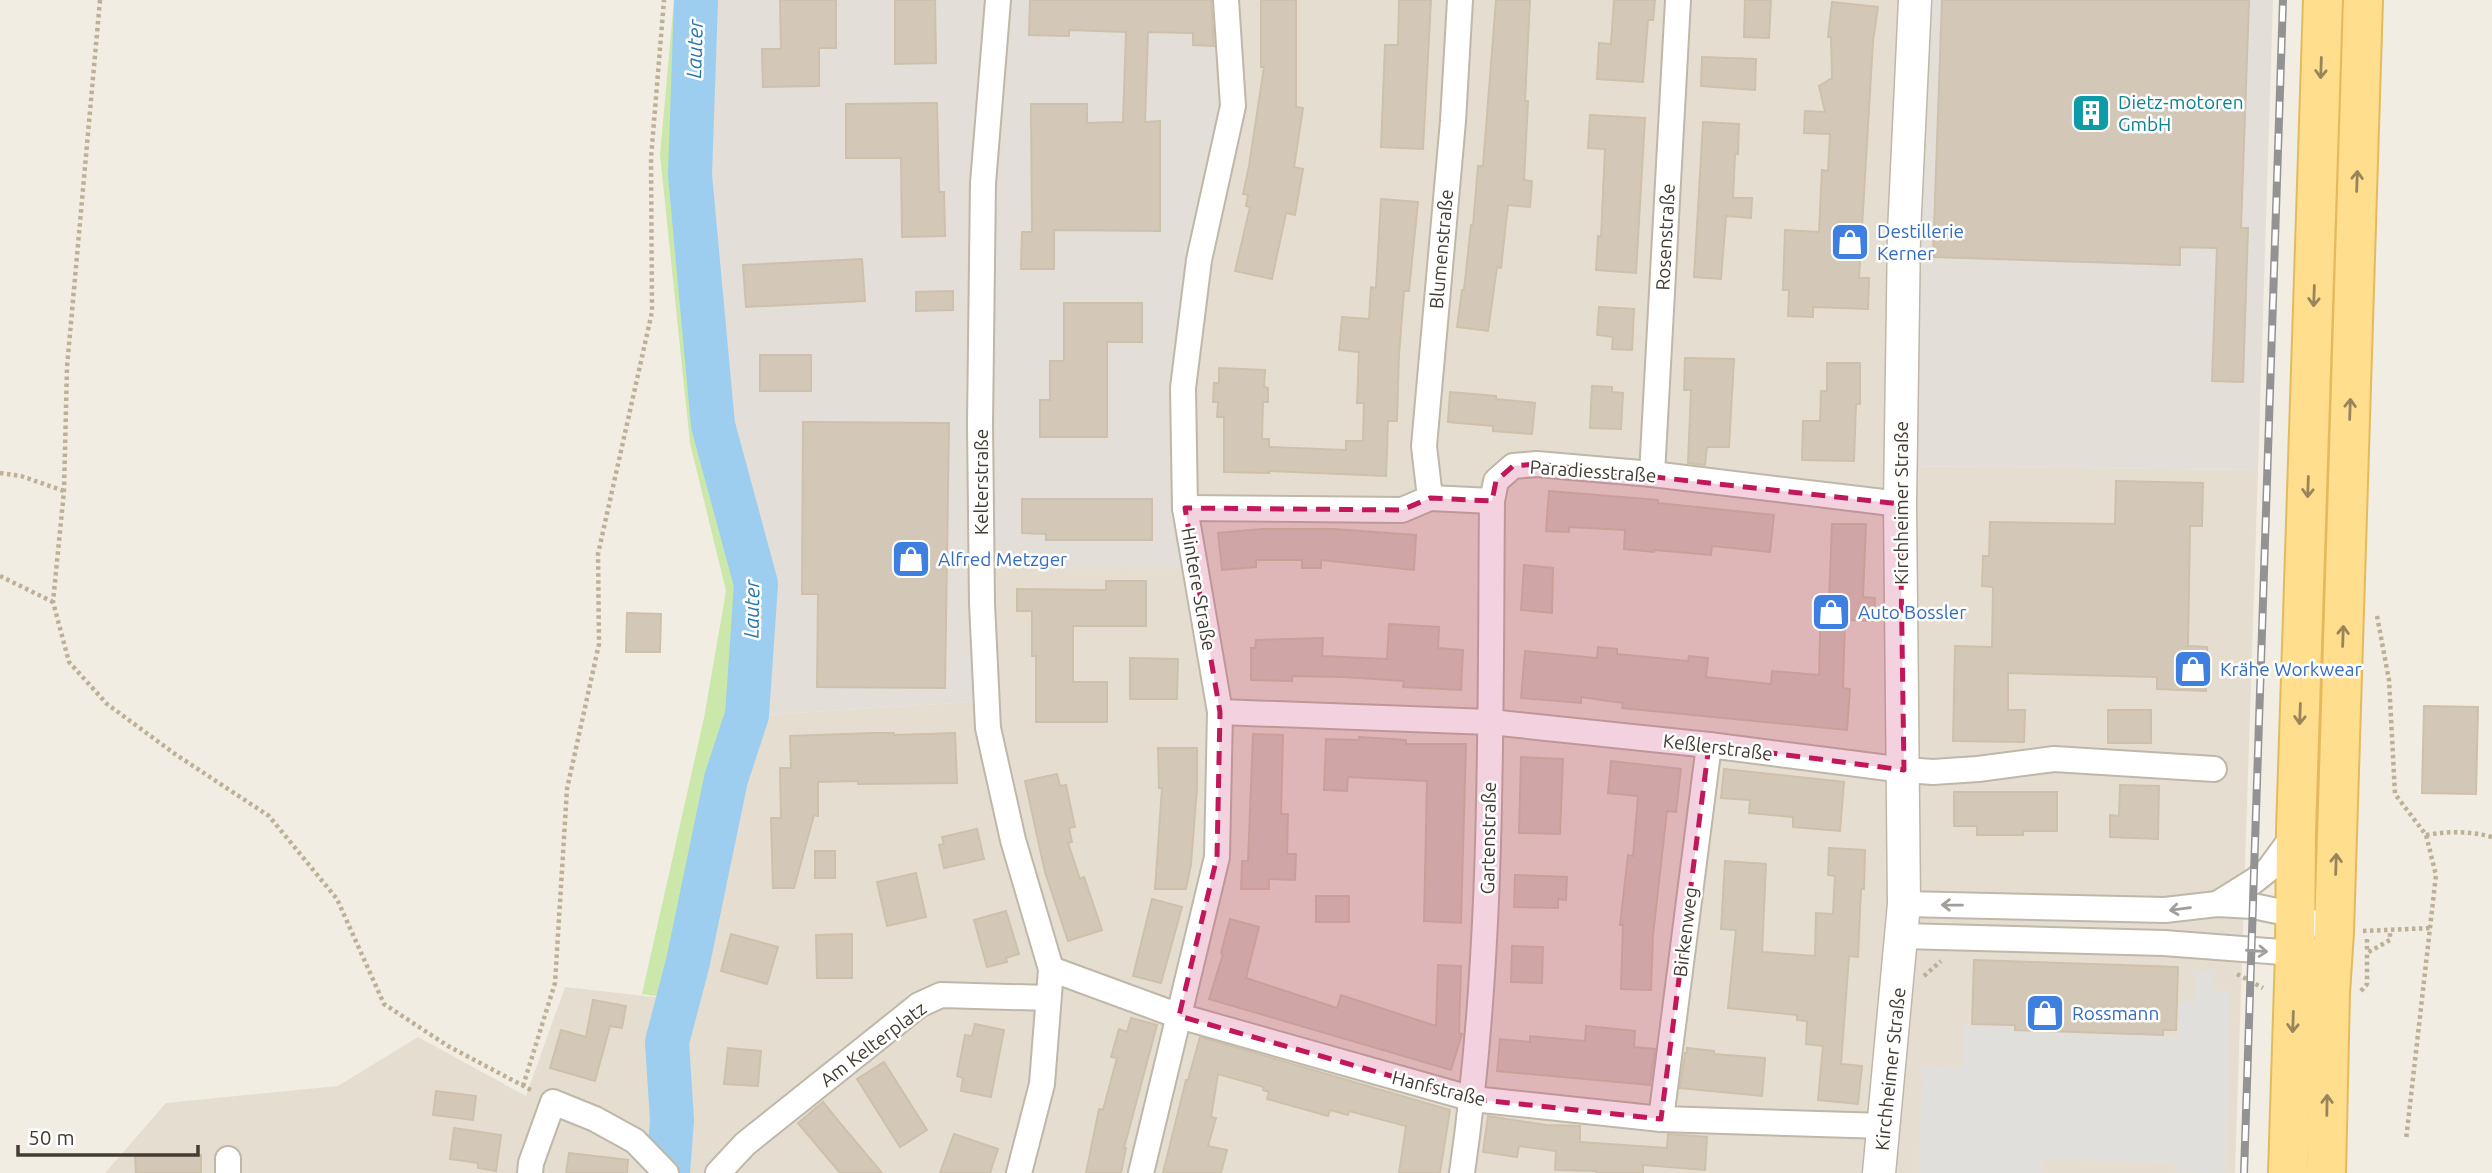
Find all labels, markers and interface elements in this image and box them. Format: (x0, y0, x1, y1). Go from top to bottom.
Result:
water label: Lauter (681, 18, 707, 79)
one-way arrow (2314, 56, 2327, 79)
place label: Dietz‐motoren GmbH (2118, 91, 2244, 135)
building icon: Dietz‐motoren GmbH (2070, 92, 2112, 134)
one-way arrow (2351, 170, 2364, 193)
street label: Rosenstraße (1651, 183, 1679, 291)
street label: Blumenstraße (1425, 188, 1457, 310)
place label: Destillerie Kerner (1877, 220, 1964, 264)
shop icon: Destillerie Kerner (1829, 221, 1871, 263)
one-way arrow (2307, 284, 2320, 307)
one-way arrow (2344, 398, 2357, 421)
street label: Kirchheimer Straße (1890, 421, 1912, 585)
street label: Kelterstraße (970, 429, 992, 535)
street label: Paradiesstraße (1529, 456, 1657, 486)
one-way arrow (2301, 475, 2314, 498)
street label: Hintere Straße (1177, 526, 1221, 652)
shop icon: Alfred Metzger (890, 538, 932, 580)
place label: Alfred Metzger (938, 548, 1067, 570)
water label: Lauter (738, 578, 764, 639)
shop icon: Auto Bossler (1810, 591, 1852, 633)
place label: Auto Bossler (1858, 601, 1966, 623)
one-way arrow (2337, 625, 2350, 648)
shop icon: Krähe Workwear (2172, 648, 2214, 690)
place label: Krähe Workwear (2220, 658, 2362, 680)
one-way arrow (2294, 702, 2307, 725)
street label: Keßlerstraße (1662, 729, 1774, 765)
street label: Gartenstraße (1476, 781, 1500, 895)
one-way arrow (2330, 852, 2343, 875)
street label: Birkenweg (1669, 886, 1701, 978)
one-way arrow (1941, 898, 1964, 912)
one-way arrow (2169, 902, 2192, 915)
one-way arrow (2245, 945, 2268, 958)
street label: Kirchheimer Straße (1870, 986, 1910, 1152)
shop icon: Rossmann (2024, 992, 2066, 1034)
street label: Am Kelterplatz (816, 997, 931, 1091)
place label: Rossmann (2072, 1002, 2159, 1024)
one-way arrow (2287, 1010, 2300, 1033)
street label: Hanfstraße (1390, 1066, 1488, 1110)
one-way arrow (2321, 1094, 2334, 1117)
scale bar (18, 1114, 198, 1158)
text: 50 m (28, 1125, 75, 1149)

